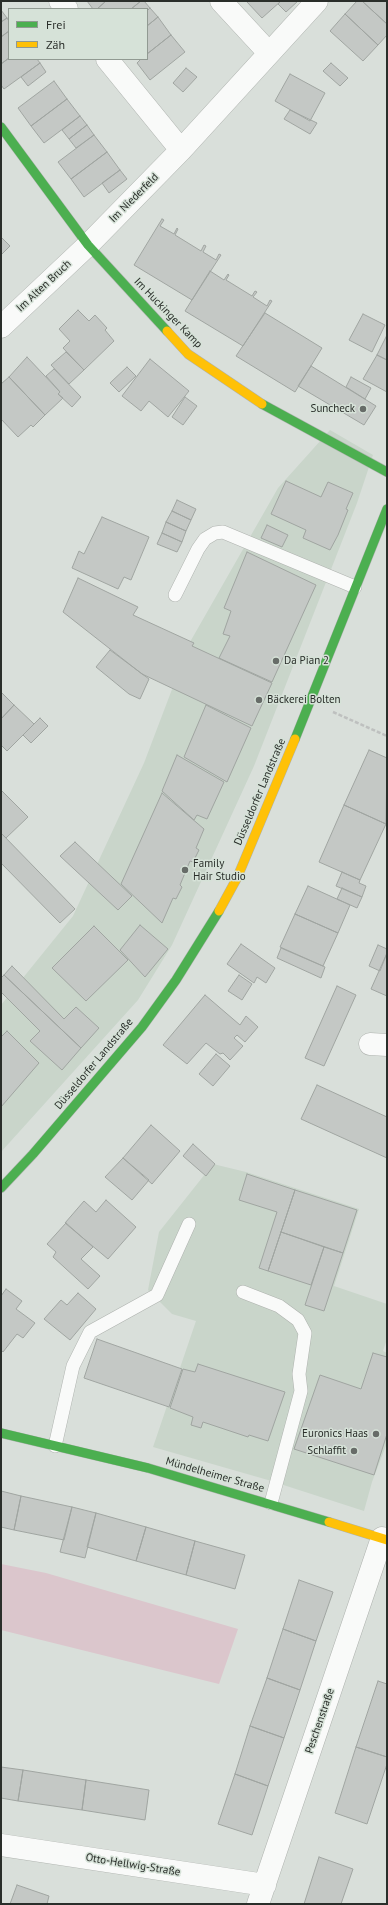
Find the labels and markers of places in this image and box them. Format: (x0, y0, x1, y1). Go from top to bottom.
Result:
place label: Suncheck (311, 402, 355, 416)
marker: Suncheck (358, 404, 368, 414)
place label: Da Pian 2 (284, 654, 329, 668)
marker: Da Pian 2 (271, 656, 281, 666)
place label: Bäckerei Bolten (267, 693, 341, 707)
marker: Bäckerei Bolten (254, 695, 264, 705)
place label: Family Hair Studio (193, 857, 246, 883)
marker: Family Hair Studio (180, 865, 190, 875)
place label: Euronics Haas (302, 1427, 368, 1441)
marker: Euronics Haas (371, 1429, 381, 1439)
place label: Schlaffit (307, 1444, 346, 1458)
marker: Schlaffit (349, 1446, 359, 1456)

